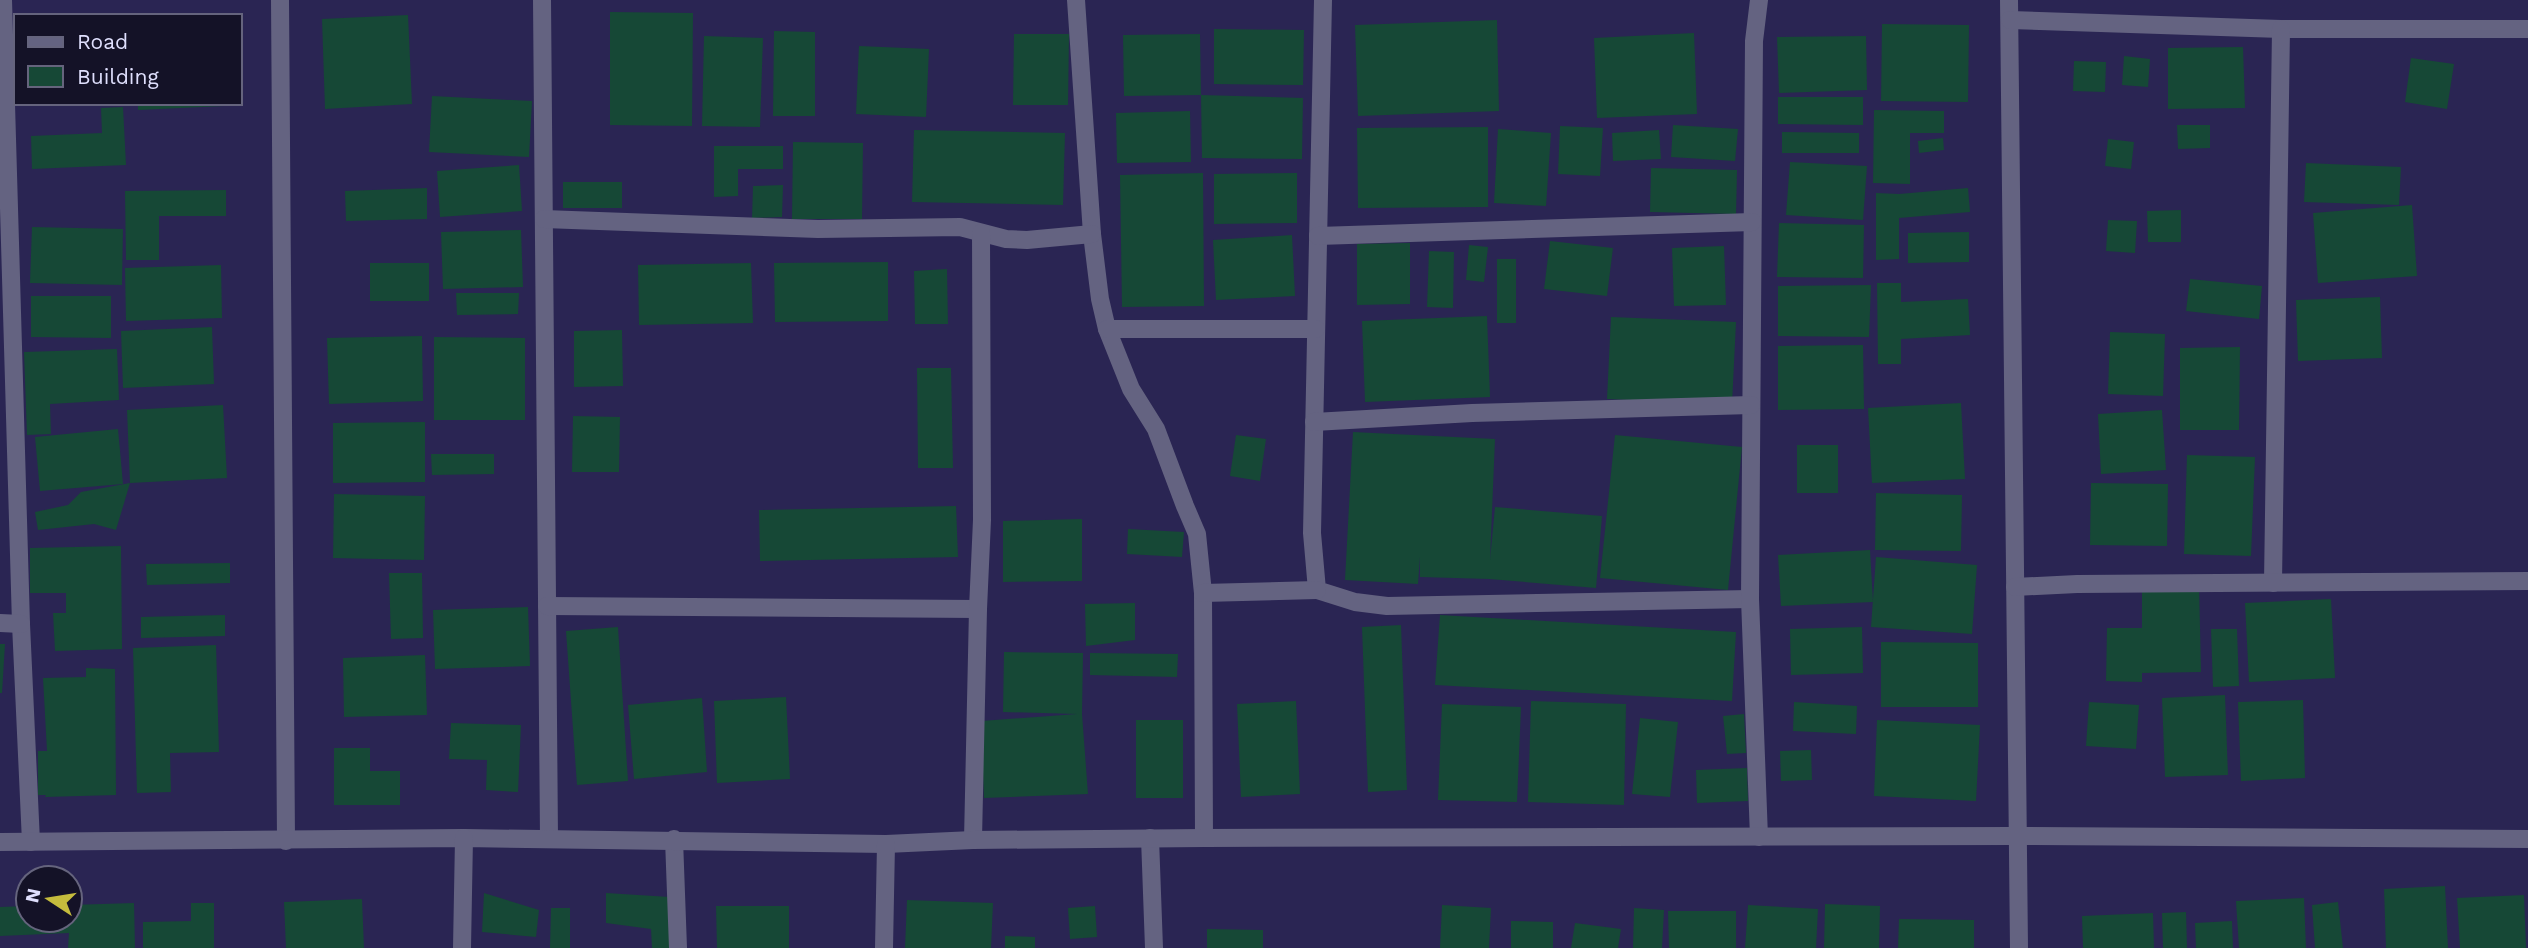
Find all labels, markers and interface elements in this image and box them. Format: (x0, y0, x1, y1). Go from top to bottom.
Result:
legend (14, 14, 242, 105)
text: Road (77, 29, 128, 54)
text: Building (77, 64, 159, 89)
north arrow (14, 864, 84, 934)
text: N (20, 886, 46, 905)

